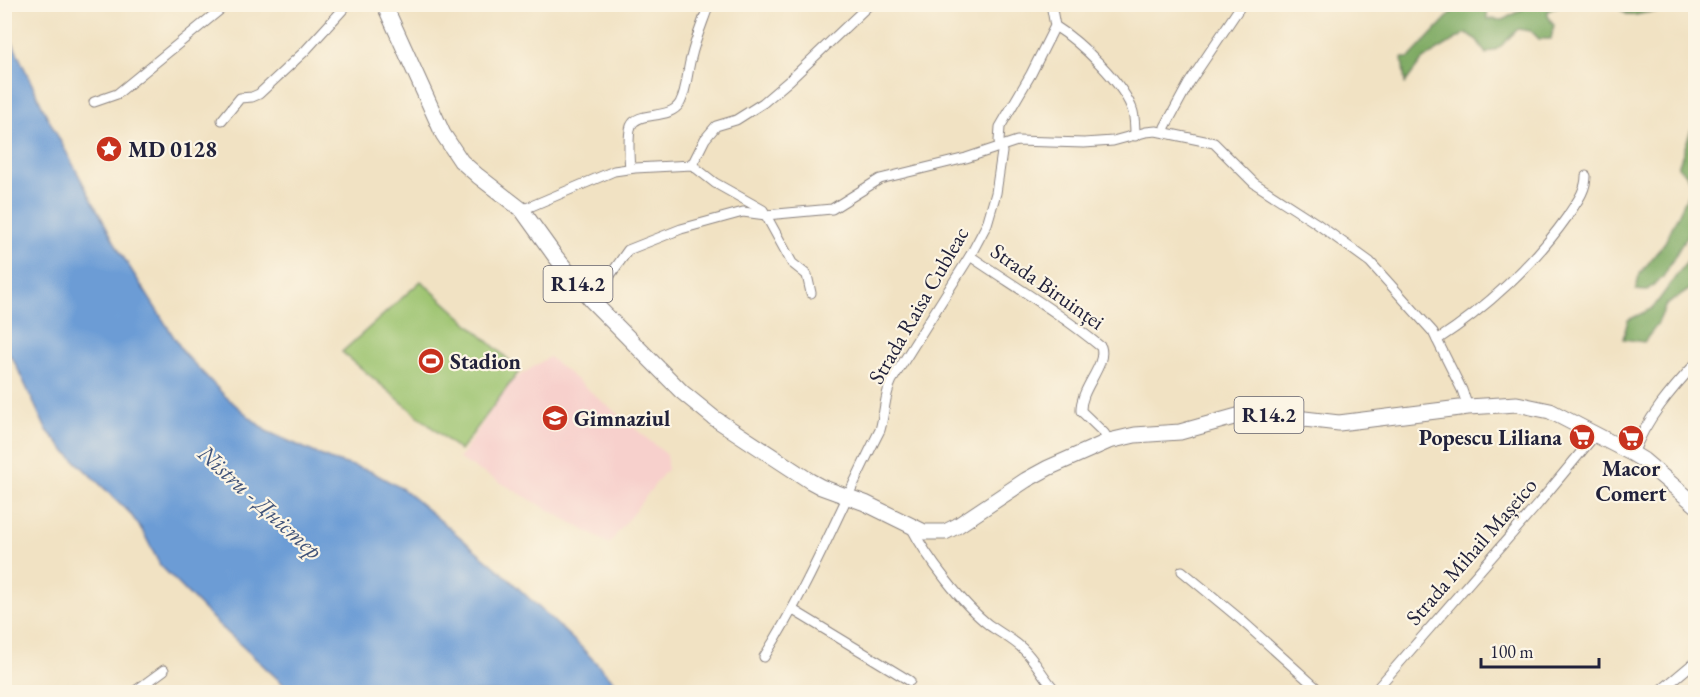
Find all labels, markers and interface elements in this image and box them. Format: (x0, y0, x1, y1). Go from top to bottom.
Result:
place icon: MD 0128 (94, 134, 124, 164)
place label: MD 0128 (128, 135, 217, 164)
street label: Strada Raisa Cubleac (861, 221, 975, 389)
street label: Strada Biruinței (985, 236, 1110, 336)
road number: R14.2 (544, 266, 612, 302)
sports icon: Stadion (416, 346, 446, 376)
place label: Stadion (450, 347, 521, 376)
road number: R14.2 (1234, 397, 1304, 433)
school or university icon: Gimnaziul (540, 403, 570, 433)
place label: Gimnaziul (574, 404, 670, 433)
supermarket icon: Popescu Liliana (1567, 422, 1597, 452)
place label: Popescu Liliana (1419, 423, 1562, 452)
supermarket icon: Macor Comert (1616, 423, 1646, 453)
water label: Nistru - Дністер (191, 437, 329, 566)
place label: Macor Comert (1596, 454, 1667, 508)
street label: Strada Mihail Mașeico (1399, 471, 1544, 631)
scale bar (1481, 631, 1600, 669)
text: 100 m (1490, 640, 1534, 663)

